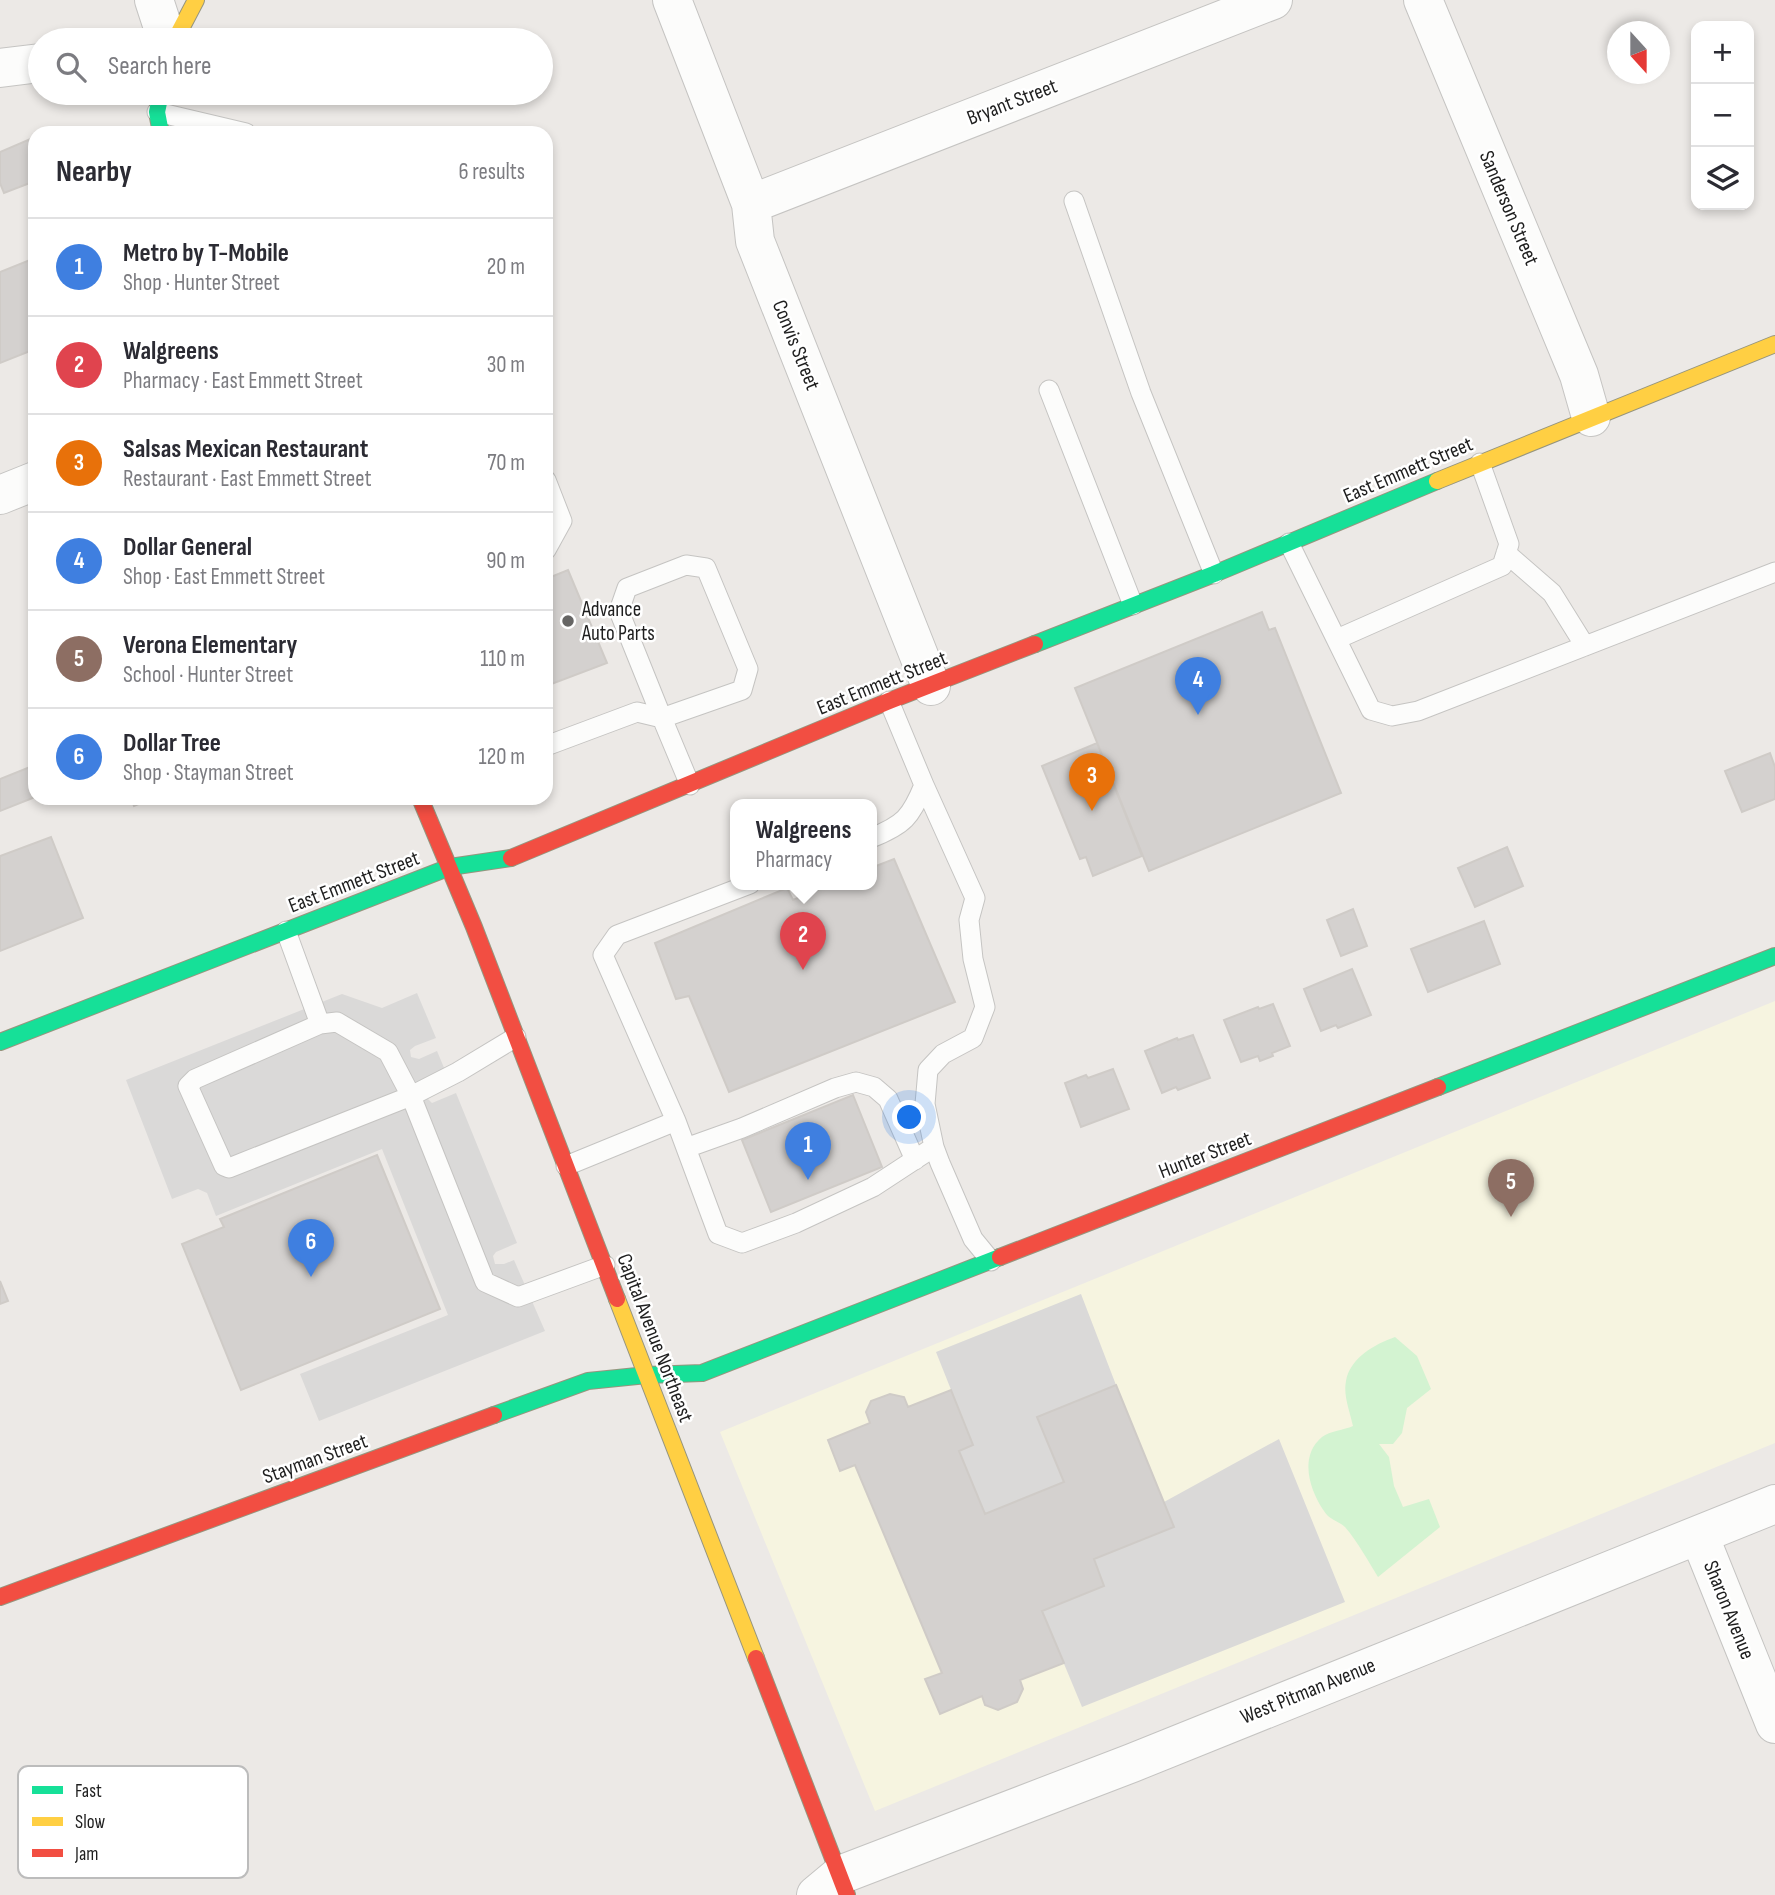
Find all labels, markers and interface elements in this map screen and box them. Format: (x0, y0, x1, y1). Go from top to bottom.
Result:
north arrow (1607, 21, 1670, 84)
map controls (1691, 21, 1754, 210)
button: + (1691, 21, 1754, 84)
search box (28, 28, 553, 105)
icon: search (52, 48, 90, 86)
text: Search here (108, 51, 211, 82)
street label: Bryant Street (963, 73, 1061, 131)
button: − (1691, 84, 1754, 147)
street label: Sanderson Street (1474, 147, 1544, 269)
button: layers (1691, 147, 1754, 210)
text: Nearby (56, 154, 132, 190)
text: 6 results (459, 158, 525, 186)
text: Metro by T-Mobile (123, 238, 289, 269)
text: 1 (74, 253, 84, 281)
text: 20 m (487, 253, 525, 281)
text: Shop · Hunter Street (123, 269, 280, 297)
street label: Convis Street (767, 296, 825, 394)
text: Walgreens (123, 336, 219, 367)
text: 2 (74, 351, 84, 379)
text: 30 m (487, 351, 525, 379)
text: Pharmacy · East Emmett Street (123, 367, 363, 395)
street label: East Emmett Street (1340, 432, 1476, 508)
text: Salsas Mexican Restaurant (123, 434, 368, 465)
text: 3 (74, 449, 84, 477)
text: 70 m (487, 449, 525, 477)
text: Restaurant · East Emmett Street (123, 465, 372, 493)
text: Dollar General (123, 532, 252, 563)
text: 4 (74, 547, 84, 575)
text: 90 m (486, 547, 525, 575)
text: Shop · East Emmett Street (123, 563, 325, 591)
place label: Advance Auto Parts (581, 597, 655, 646)
marker: Advance Auto Parts (560, 613, 576, 629)
text: Verona Elementary (123, 630, 297, 661)
text: 5 (74, 645, 84, 673)
text: 110 m (480, 645, 525, 673)
street label: East Emmett Street (813, 646, 951, 720)
pin: 4 (1175, 657, 1221, 715)
text: School · Hunter Street (123, 661, 293, 689)
text: Dollar Tree (123, 728, 221, 759)
text: 6 (74, 743, 84, 771)
text: 120 m (479, 743, 525, 771)
pin: 3 (1069, 753, 1115, 811)
text: Shop · Stayman Street (123, 759, 294, 787)
popup (730, 799, 877, 890)
text: Walgreens (756, 815, 851, 846)
street label: East Emmett Street (285, 846, 423, 918)
text: Pharmacy (756, 846, 832, 874)
pin: 2 (780, 912, 826, 970)
your location (892, 1100, 926, 1134)
pin: 1 (785, 1122, 831, 1180)
street label: Hunter Street (1155, 1126, 1255, 1184)
pin: 5 (1488, 1159, 1534, 1217)
pin: 6 (288, 1219, 334, 1277)
street label: Capital Avenue Northeast (611, 1250, 699, 1426)
street label: Stayman Street (259, 1429, 371, 1489)
street label: Sharon Avenue (1698, 1557, 1760, 1663)
street label: West Pitman Avenue (1237, 1653, 1379, 1729)
legend (18, 1766, 248, 1878)
text: Fast (75, 1780, 102, 1803)
text: Slow (75, 1811, 105, 1834)
text: Jam (74, 1843, 98, 1866)

